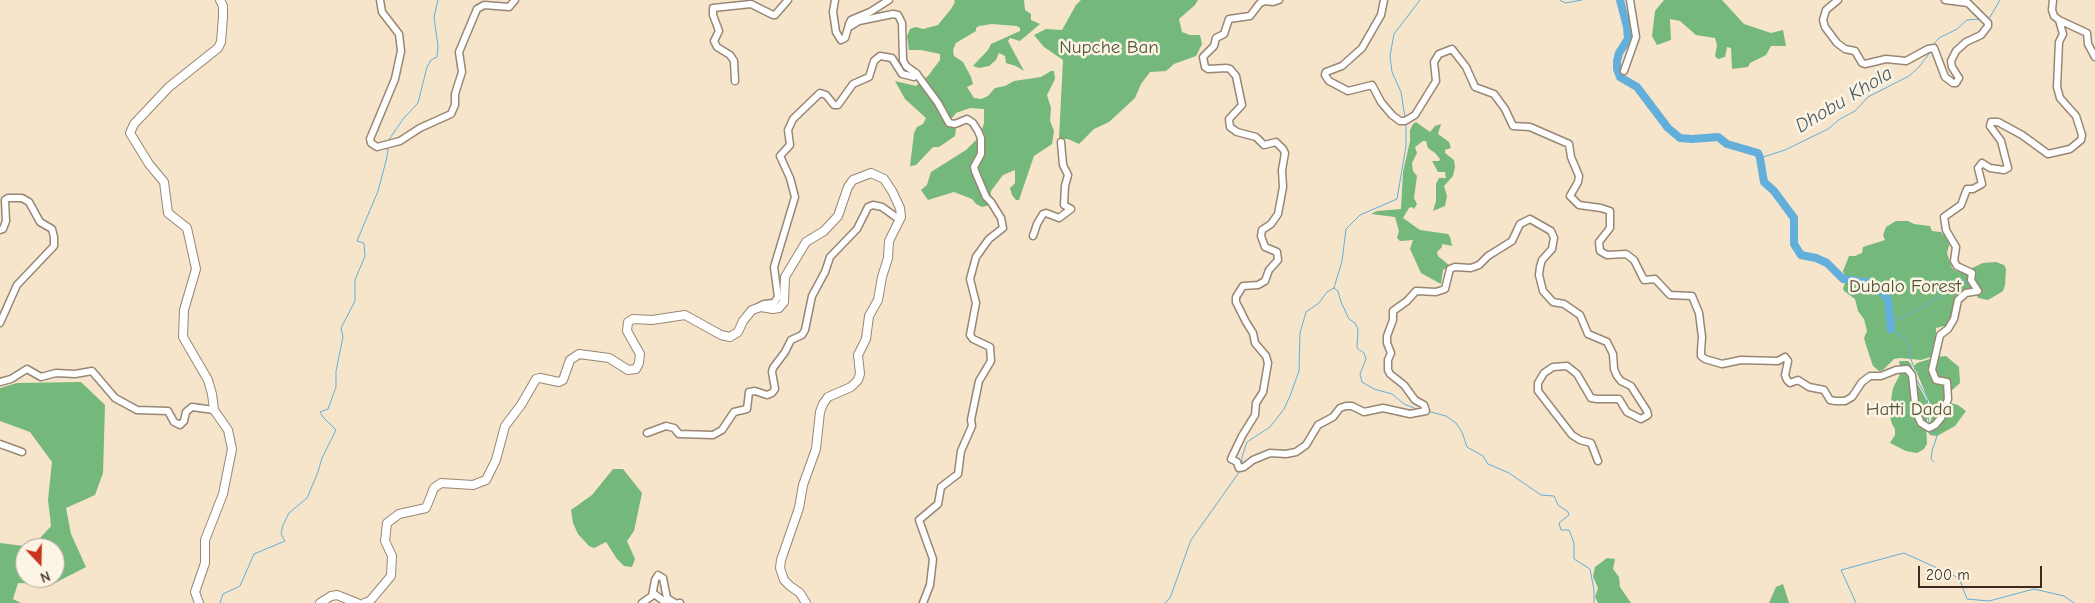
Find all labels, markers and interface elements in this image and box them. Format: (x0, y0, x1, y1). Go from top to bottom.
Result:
park label: Nupche Ban (1059, 37, 1159, 59)
water label: Dhobu Khola (1791, 62, 1897, 138)
park label: Dubalo Forest (1849, 276, 1961, 298)
park label: Hatti Dada (1866, 399, 1952, 421)
north arrow (15, 538, 65, 588)
scale bar (1920, 556, 2044, 588)
text: 200 m (1926, 566, 1970, 584)
text: N (38, 567, 53, 586)

